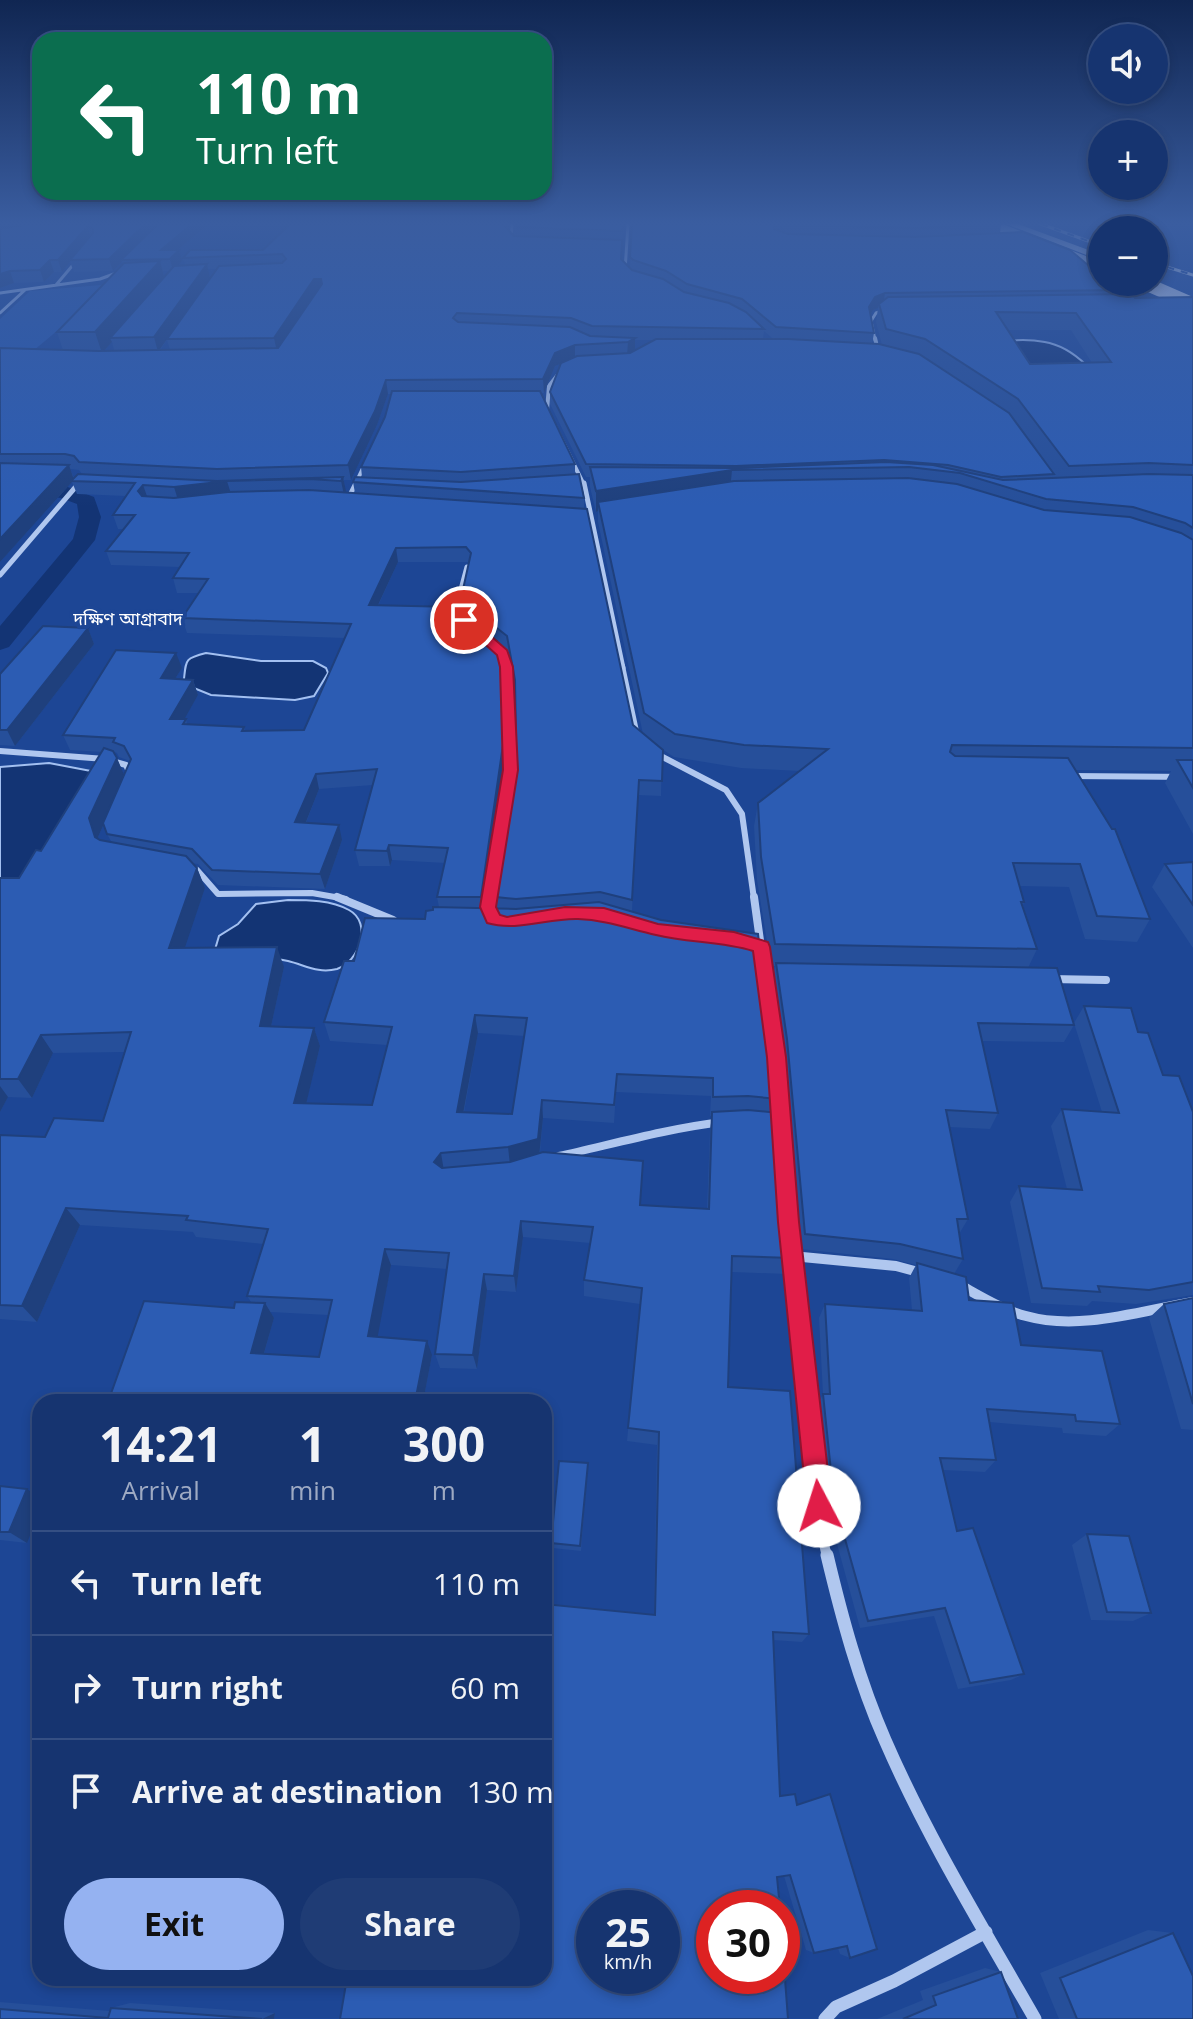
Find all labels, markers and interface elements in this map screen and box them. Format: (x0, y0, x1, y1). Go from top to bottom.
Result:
map controls (1088, 24, 1168, 296)
button: sound (1088, 24, 1168, 104)
text: 110 m (196, 54, 362, 130)
icon: left (64, 64, 168, 168)
button: + (1088, 120, 1168, 200)
text: Turn left (196, 126, 338, 175)
button: − (1088, 216, 1168, 296)
pin (430, 586, 498, 654)
icon: arrive (442, 598, 486, 642)
district label: দক্ষিণ আগ্রাবাদ (72, 606, 184, 630)
text: 14:21 (99, 1411, 222, 1476)
text: 1 (299, 1411, 326, 1476)
text: 300 (403, 1411, 485, 1476)
position arrow (777, 1464, 861, 1548)
text: Arrival (121, 1472, 200, 1508)
text: min (289, 1472, 336, 1508)
text: m (432, 1472, 456, 1508)
icon: left (64, 1561, 108, 1605)
text: Turn left (132, 1563, 262, 1604)
text: 110 m (433, 1563, 520, 1604)
icon: right (64, 1665, 108, 1709)
text: Turn right (132, 1667, 283, 1708)
text: 60 m (450, 1667, 520, 1708)
icon: arrive (64, 1769, 108, 1813)
text: Arrive at destination (132, 1771, 443, 1812)
text: 130 m (467, 1771, 554, 1812)
button: Exit (64, 1878, 284, 1970)
button: Share (300, 1878, 520, 1970)
speed limit sign: 30 (696, 1890, 800, 1994)
text: 25 (605, 1904, 651, 1959)
text: km/h (604, 1948, 652, 1975)

